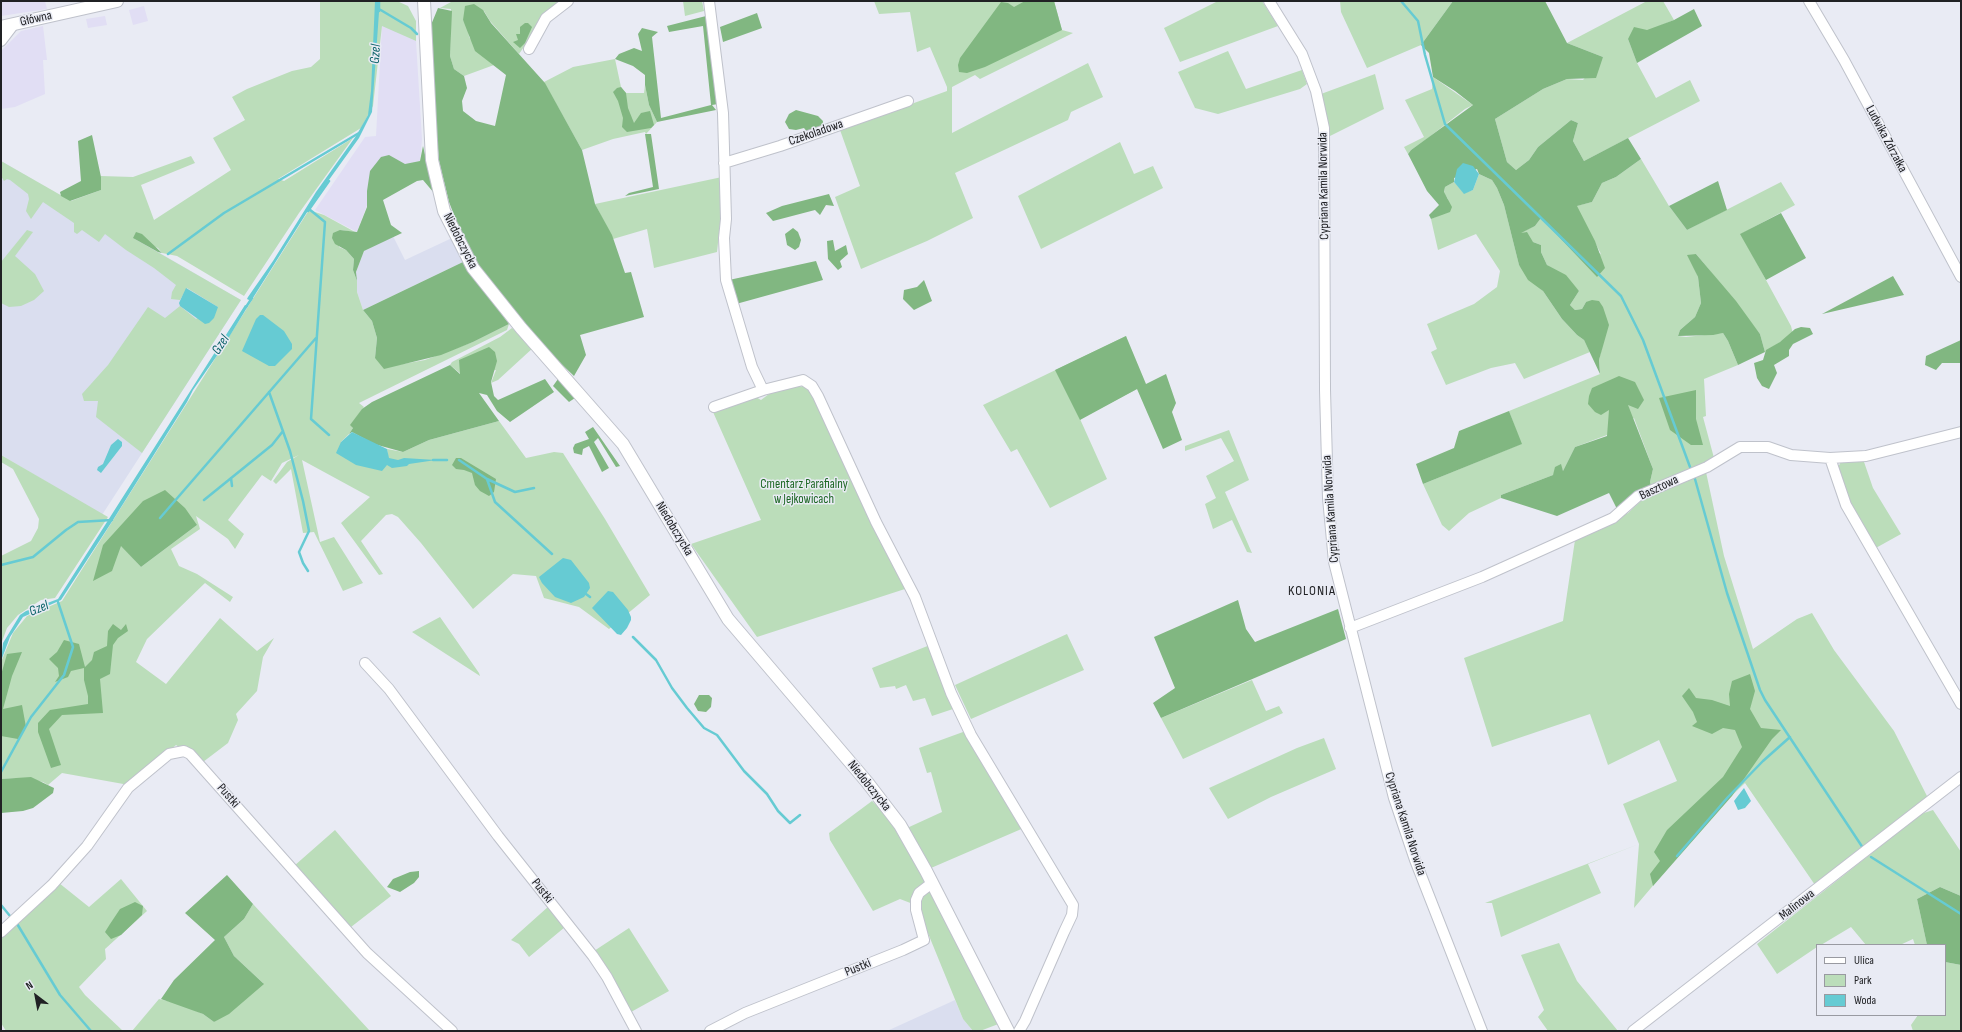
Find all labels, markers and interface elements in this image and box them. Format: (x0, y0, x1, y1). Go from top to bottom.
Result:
street label: Główna (19, 8, 53, 30)
water label: Gzel (367, 44, 385, 64)
street label: Ludwika Zdrzałka (1862, 103, 1910, 175)
street label: Czekoladowa (787, 116, 845, 150)
street label: Cypriana Kamila Norwida (1315, 132, 1333, 240)
street label: Niedobczycka (439, 211, 481, 271)
water label: Gzel (209, 332, 233, 358)
street label: Cypriana Kamila Norwida (1319, 455, 1343, 563)
street label: Basztowa (1637, 472, 1681, 504)
park label: Cmentarz Parafialny w Jejkowicach (760, 477, 848, 508)
street label: Niedobczycka (652, 499, 696, 559)
district label: KOLONIA (1288, 583, 1336, 599)
water label: Gzel (27, 597, 51, 621)
street label: Niedobczycka (844, 758, 894, 814)
street label: Cypriana Kamila Norwida (1381, 770, 1429, 878)
street label: Pustki (213, 781, 243, 811)
street label: Pustki (528, 876, 556, 906)
street label: Malinowa (1776, 886, 1818, 924)
legend (1816, 944, 1946, 1016)
text: Ulica (1854, 953, 1874, 968)
street label: Pustki (843, 956, 873, 980)
text: Park (1854, 973, 1872, 988)
north arrow (16, 976, 56, 1016)
text: N (23, 978, 35, 992)
text: Woda (1854, 993, 1876, 1008)

